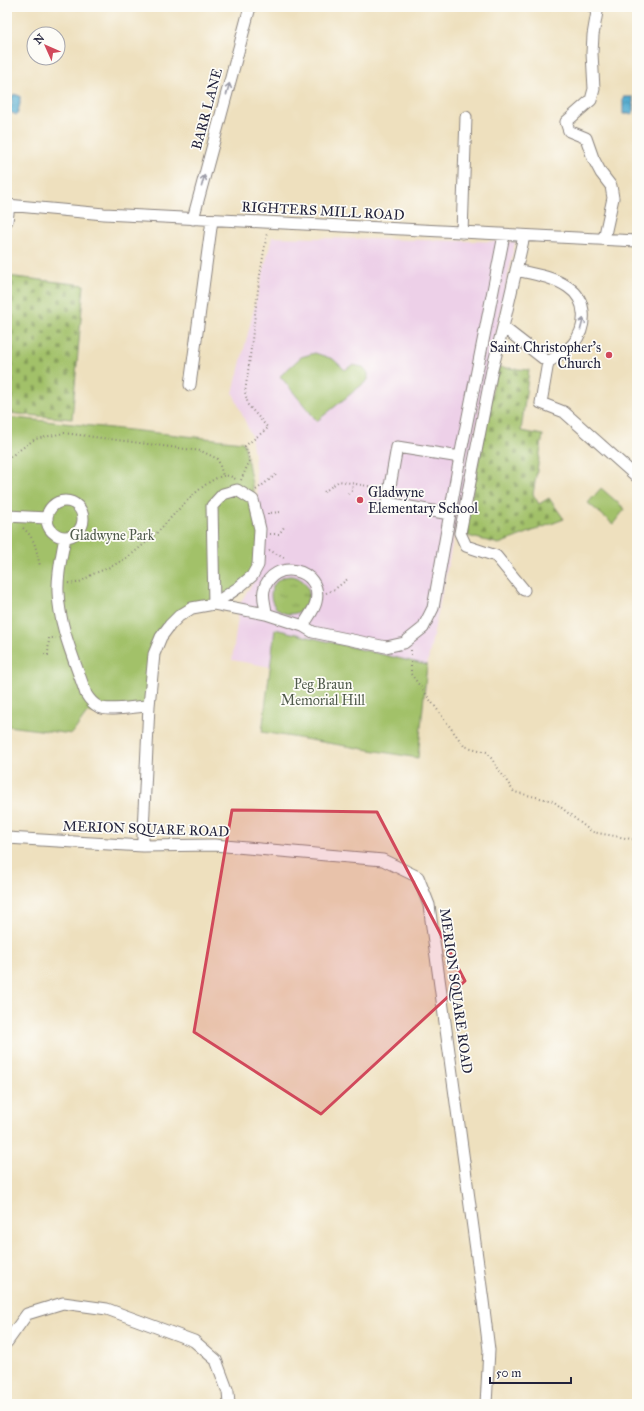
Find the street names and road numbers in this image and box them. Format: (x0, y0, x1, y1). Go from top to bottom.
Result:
street label: BARR LANE (188, 66, 226, 152)
street label: RIGHTERS MILL ROAD (241, 198, 405, 224)
street label: MERION SQUARE ROAD (62, 818, 230, 840)
street label: MERION SQUARE ROAD (436, 907, 476, 1075)

